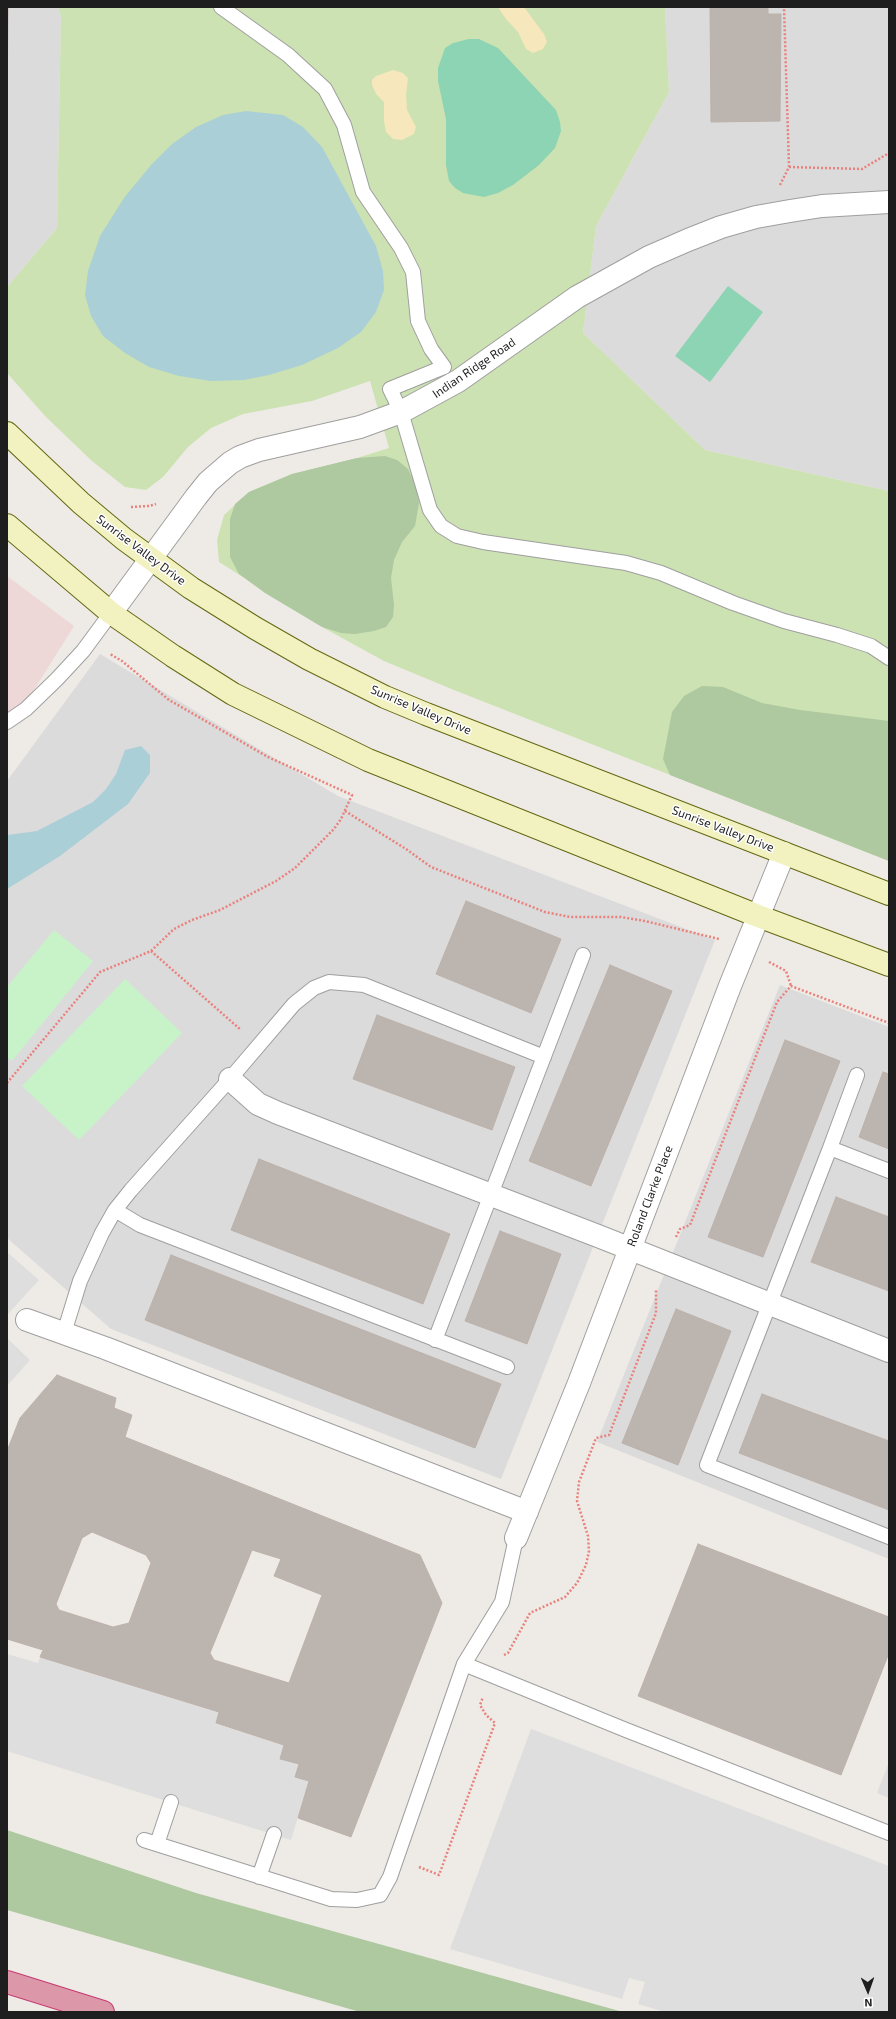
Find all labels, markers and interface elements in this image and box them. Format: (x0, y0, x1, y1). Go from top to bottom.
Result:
street label: Indian Ridge Road (430, 335, 518, 401)
street label: Sunrise Valley Drive (93, 512, 189, 588)
street label: Sunrise Valley Drive (368, 682, 474, 738)
street label: Sunrise Valley Drive (670, 803, 776, 855)
street label: Roland Clarke Place (624, 1143, 676, 1249)
north arrow (848, 1971, 888, 2011)
text: N (864, 1997, 873, 2010)

